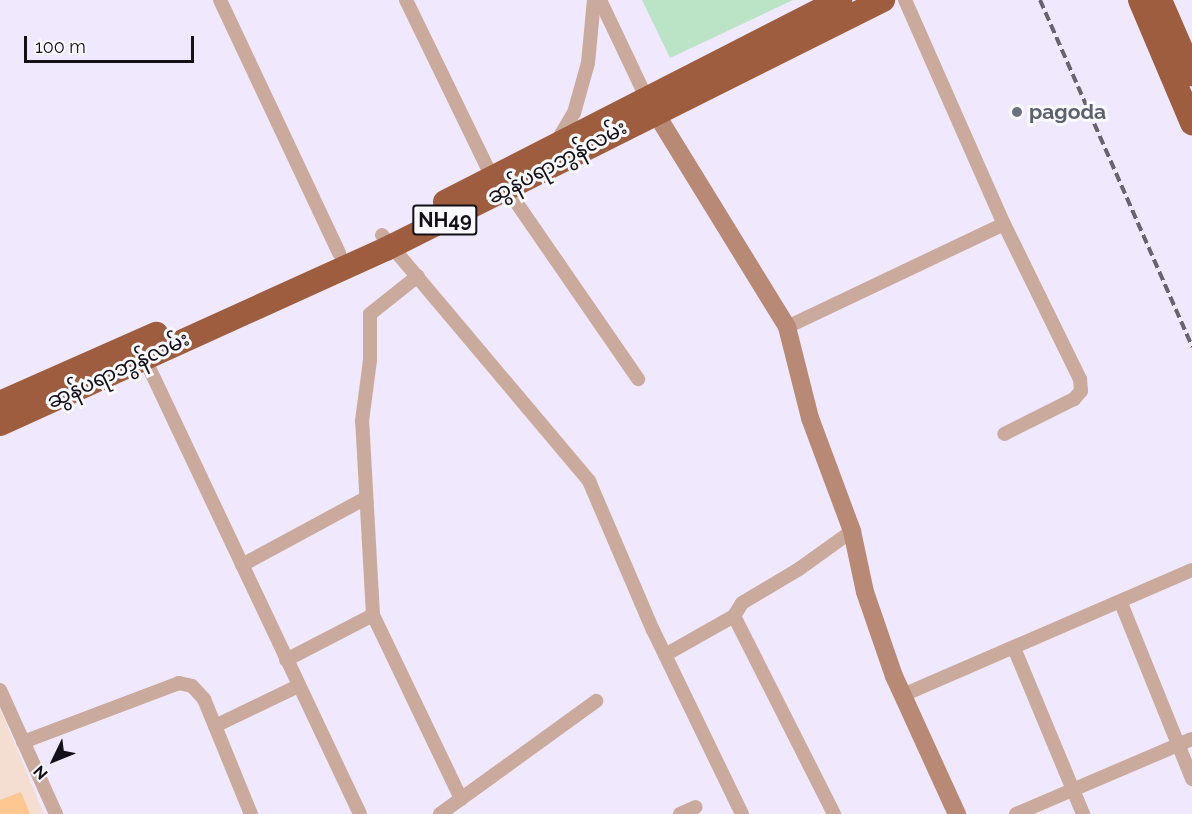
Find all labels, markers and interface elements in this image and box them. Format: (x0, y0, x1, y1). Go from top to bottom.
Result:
scale bar (27, 24, 196, 62)
text: 100 m (35, 36, 86, 57)
place label: pagoda (1029, 99, 1106, 125)
marker: pagoda (1010, 105, 1024, 119)
street label: ဆွန်ပရာဘွန်လမ်း (483, 115, 631, 209)
road number: NH49 (412, 203, 478, 237)
street label: ဆွန်ပရာဘွန်လမ်း (43, 326, 193, 414)
north arrow (24, 730, 84, 790)
text: N (29, 762, 52, 784)

